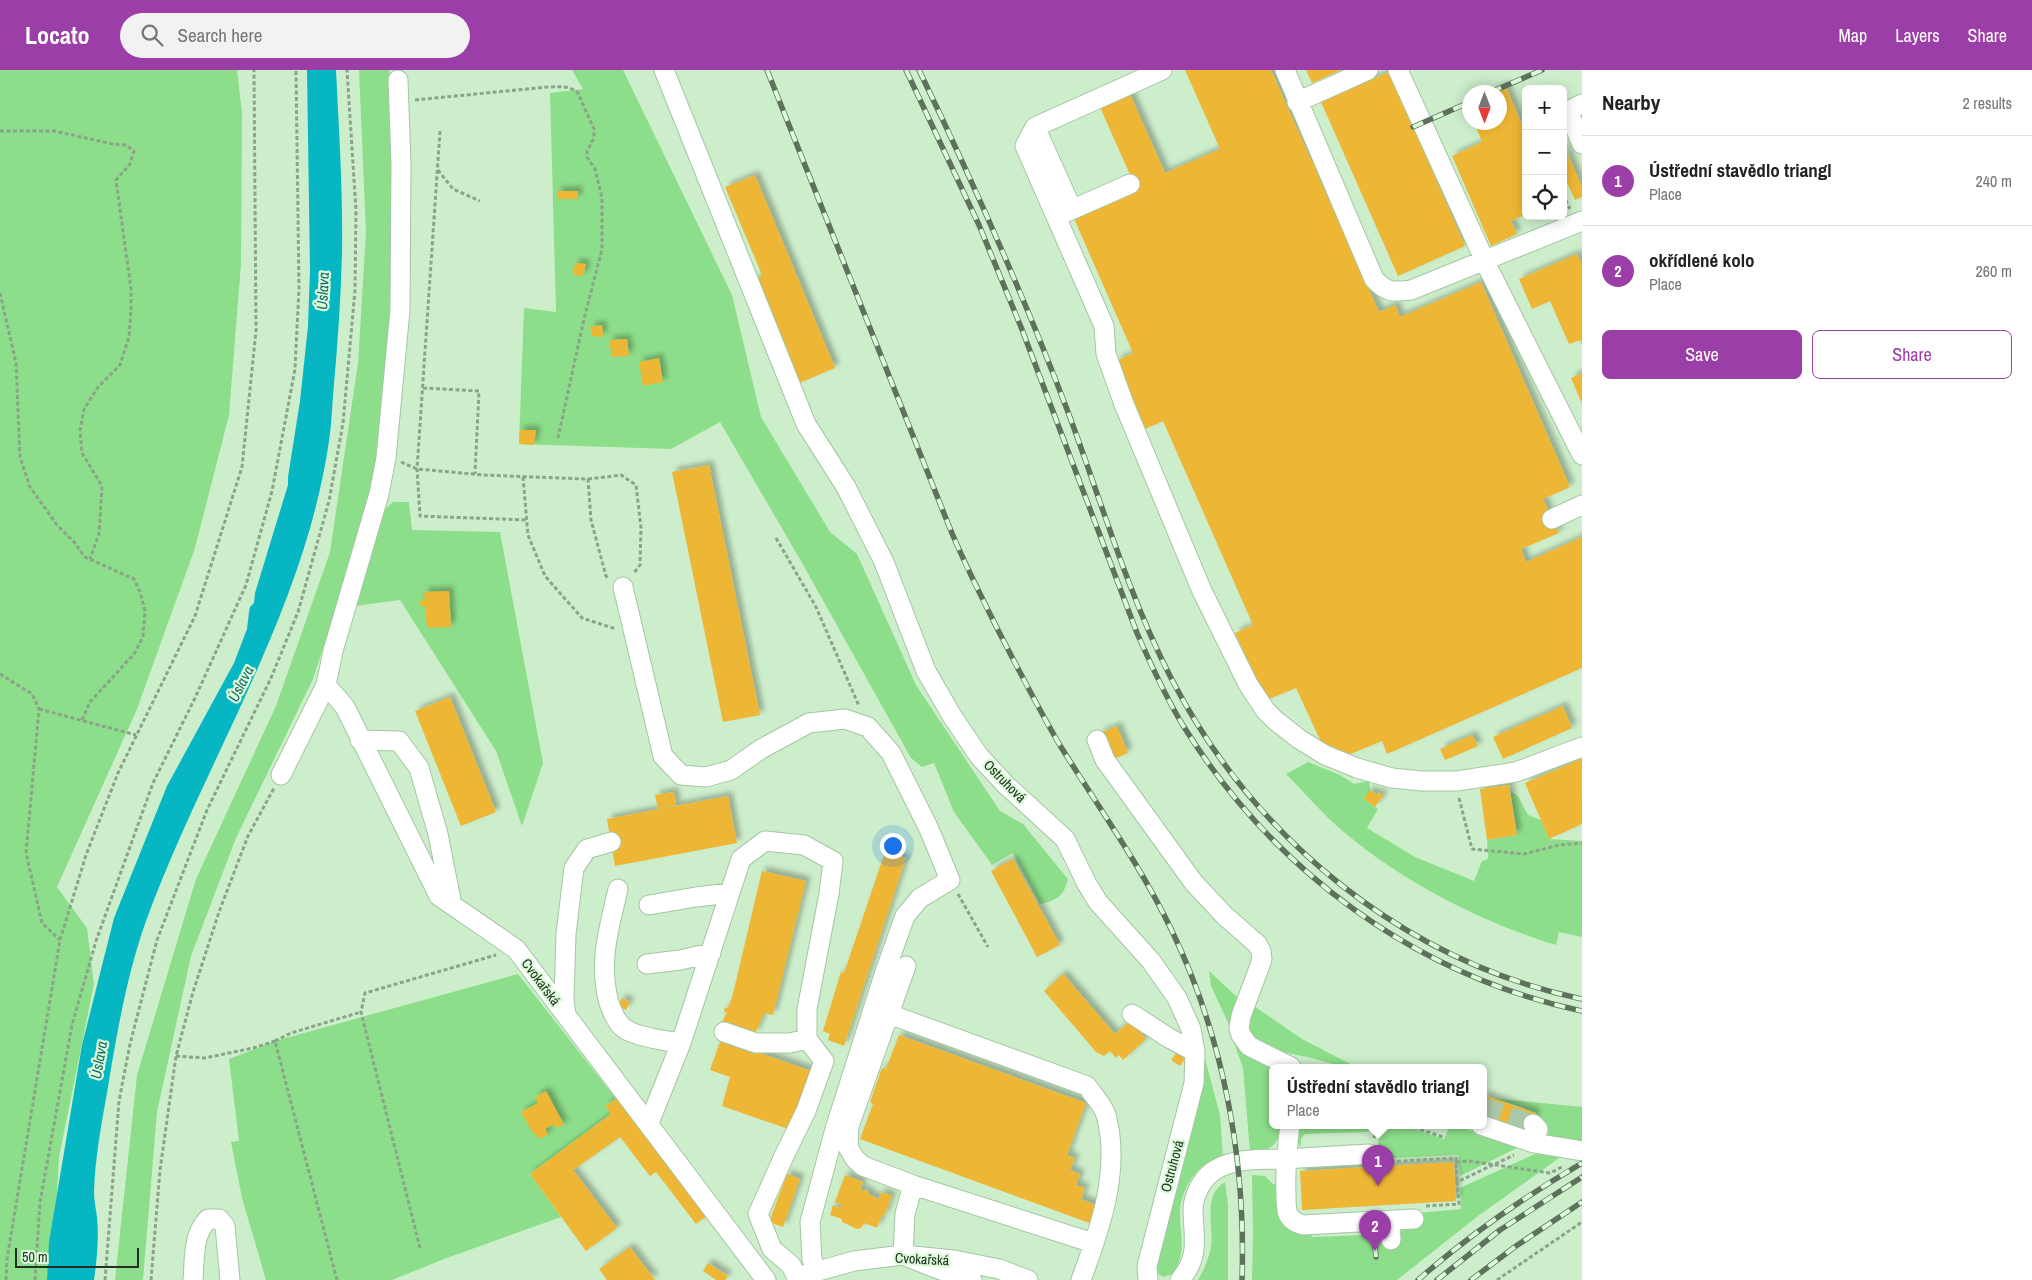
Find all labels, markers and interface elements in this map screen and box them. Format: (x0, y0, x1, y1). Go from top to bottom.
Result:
search box (120, 13, 470, 58)
text: Locato (25, 19, 90, 51)
icon: search (138, 21, 166, 49)
text: Search here (178, 22, 262, 48)
text: Map (1839, 23, 1867, 48)
text: Layers (1895, 23, 1940, 48)
text: Share (1968, 23, 2007, 48)
north arrow (1462, 85, 1507, 130)
map controls (1522, 85, 1567, 220)
button: + (1522, 85, 1567, 130)
text: Nearby (1602, 88, 1660, 117)
text: 2 results (1962, 92, 2012, 114)
button: − (1522, 130, 1567, 175)
text: Ústřední stavědlo triangl (1649, 157, 1832, 183)
text: 1 (1614, 170, 1622, 192)
text: 240 m (1976, 170, 2012, 192)
button: locate (1522, 175, 1567, 220)
text: Place (1649, 183, 1682, 205)
text: okřídlené kolo (1649, 247, 1755, 273)
text: 2 (1614, 260, 1622, 282)
text: 260 m (1976, 260, 2012, 282)
water label: Úslava (311, 271, 334, 310)
text: Place (1649, 273, 1682, 295)
button: Save (1602, 330, 1802, 379)
button: Share (1812, 330, 2012, 379)
water label: Úslava (223, 662, 259, 705)
street label: Ostruhová (980, 756, 1031, 807)
your location (880, 833, 906, 859)
street label: Cvokařská (517, 955, 565, 1010)
water label: Úslava (85, 1039, 112, 1080)
popup (1269, 1064, 1487, 1129)
text: Ústřední stavědlo triangl (1287, 1073, 1469, 1099)
text: Place (1287, 1099, 1319, 1121)
street label: Ostruhová (1156, 1138, 1188, 1194)
pin: 1 (1362, 1145, 1394, 1186)
pin: 2 (1359, 1210, 1391, 1251)
scale bar (15, 1245, 139, 1268)
text: 50 m (22, 1248, 48, 1266)
street label: Cvokařská (894, 1249, 950, 1269)

